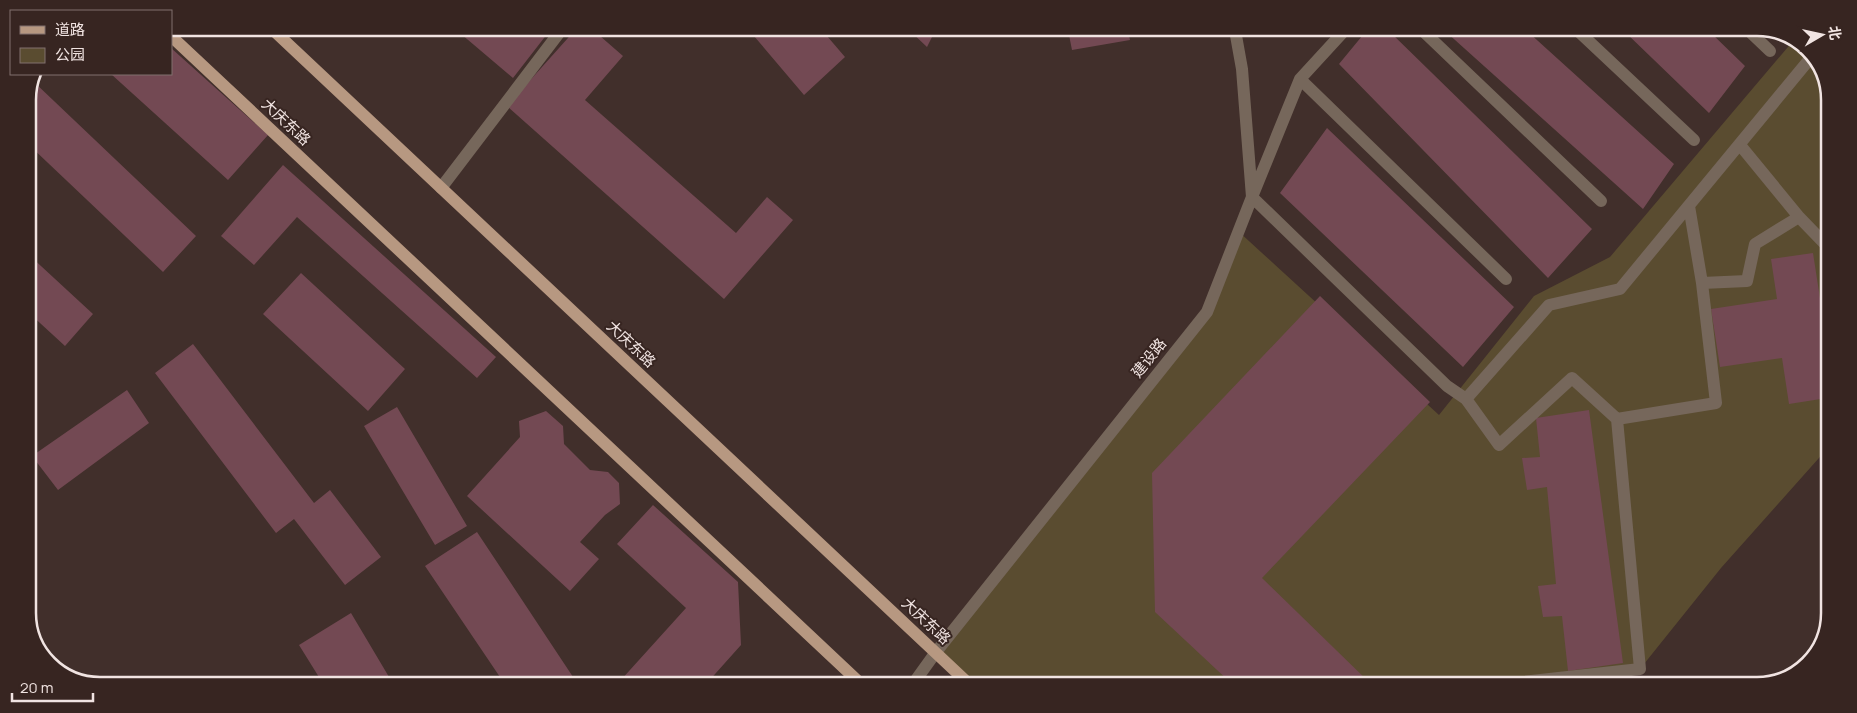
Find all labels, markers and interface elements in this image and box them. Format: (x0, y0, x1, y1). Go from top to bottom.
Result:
legend (10, 10, 172, 75)
north arrow (1797, 10, 1847, 60)
text: 道路 (55, 19, 85, 40)
text: 北 (1825, 24, 1846, 41)
text: 公园 (55, 44, 85, 65)
street label: 大庆东路 (257, 93, 315, 150)
street label: 大庆东路 (602, 315, 660, 372)
street label: 建设路 (1126, 334, 1171, 382)
street label: 大庆东路 (897, 592, 955, 649)
scale bar (12, 670, 94, 702)
text: 20 m (20, 677, 53, 698)

